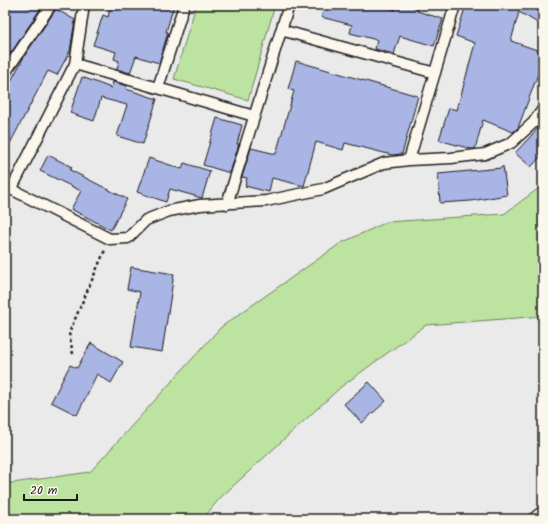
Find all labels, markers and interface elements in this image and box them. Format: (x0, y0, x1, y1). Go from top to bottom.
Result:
scale bar (24, 476, 77, 502)
text: 20 m (30, 481, 58, 500)

